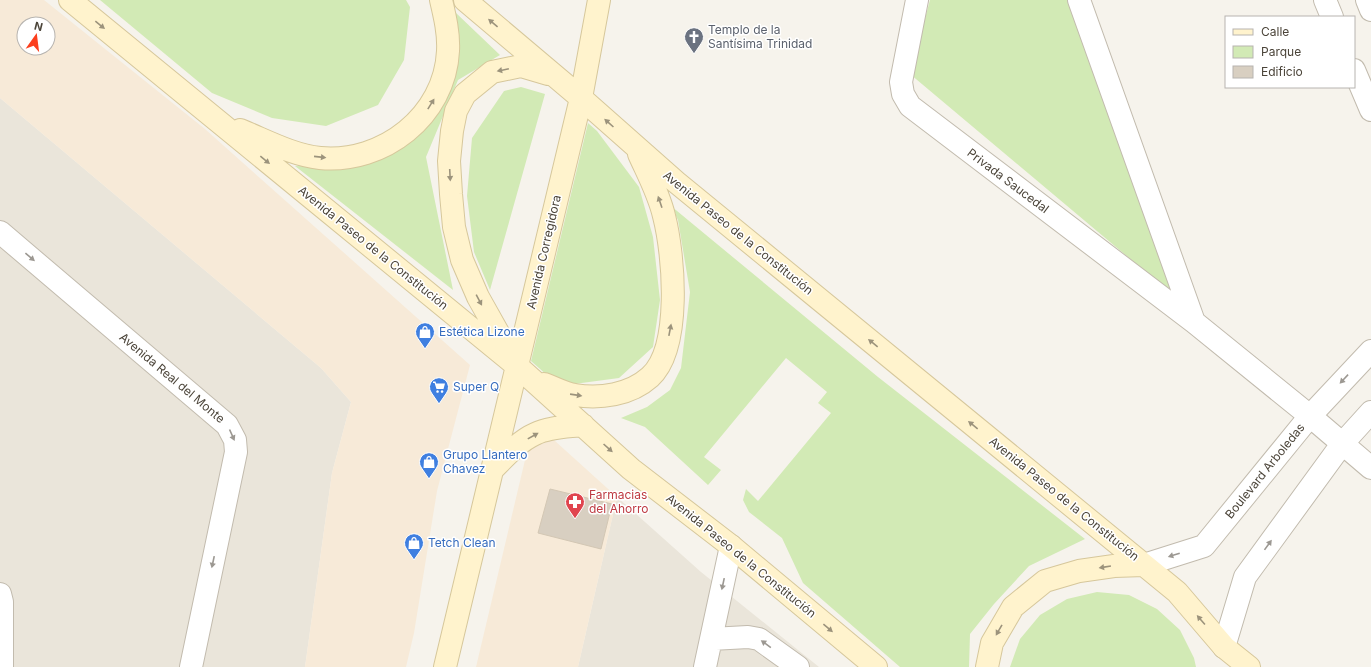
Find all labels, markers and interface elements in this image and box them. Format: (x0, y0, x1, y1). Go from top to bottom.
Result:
north arrow (16, 16, 56, 56)
legend (1225, 16, 1355, 88)
text: N (33, 18, 44, 34)
one-way arrow (487, 19, 498, 28)
one-way arrow (95, 20, 106, 29)
place label: Templo de la Santísima Trinidad (708, 22, 812, 51)
text: Calle (1261, 24, 1289, 39)
church icon: Templo de la Santísima Trinidad (683, 26, 705, 54)
text: Parque (1261, 44, 1301, 59)
text: Edificio (1261, 64, 1303, 79)
one-way arrow (497, 67, 510, 73)
one-way arrow (427, 98, 434, 110)
one-way arrow (604, 119, 613, 128)
street label: Privada Saucedal (964, 145, 1052, 216)
one-way arrow (314, 154, 327, 161)
one-way arrow (260, 155, 271, 164)
street label: Avenida Paseo de la Constitución (660, 167, 816, 298)
one-way arrow (446, 169, 453, 181)
street label: Avenida Paseo de la Constitución (295, 182, 451, 313)
street label: Avenida Corregidora (523, 193, 564, 310)
one-way arrow (657, 196, 663, 208)
one-way arrow (24, 253, 35, 262)
one-way arrow (476, 294, 482, 306)
shop icon: Estética Lizone (414, 321, 436, 349)
place label: Estética Lizone (439, 324, 525, 339)
one-way arrow (667, 324, 673, 337)
street label: Avenida Real del Monte (117, 329, 228, 426)
one-way arrow (867, 338, 878, 347)
one-way arrow (1339, 374, 1349, 384)
supermarket icon: Super Q (428, 376, 450, 404)
place label: Super Q (453, 379, 499, 394)
one-way arrow (570, 392, 583, 398)
street label: Boulevard Arboledas (1222, 420, 1308, 521)
one-way arrow (968, 421, 979, 429)
one-way arrow (229, 429, 235, 440)
one-way arrow (527, 433, 538, 440)
street label: Avenida Paseo de la Constitución (986, 433, 1142, 564)
one-way arrow (604, 443, 613, 452)
place label: Grupo Llantero Chavez (443, 447, 527, 476)
shop icon: Grupo Llantero Chavez (418, 451, 440, 479)
place label: Farmacias del Ahorro (589, 487, 648, 516)
street label: Avenida Paseo de la Constitución (663, 490, 819, 621)
pharmacy icon: Farmacias del Ahorro (564, 491, 586, 519)
shop icon: Tetch Clean (403, 532, 425, 560)
place label: Tetch Clean (428, 535, 496, 550)
one-way arrow (1264, 540, 1272, 551)
one-way arrow (1168, 552, 1180, 558)
one-way arrow (210, 555, 216, 568)
one-way arrow (1099, 564, 1111, 570)
one-way arrow (719, 578, 725, 590)
one-way arrow (1197, 615, 1206, 625)
one-way arrow (823, 623, 834, 632)
one-way arrow (996, 624, 1003, 636)
one-way arrow (761, 640, 771, 648)

